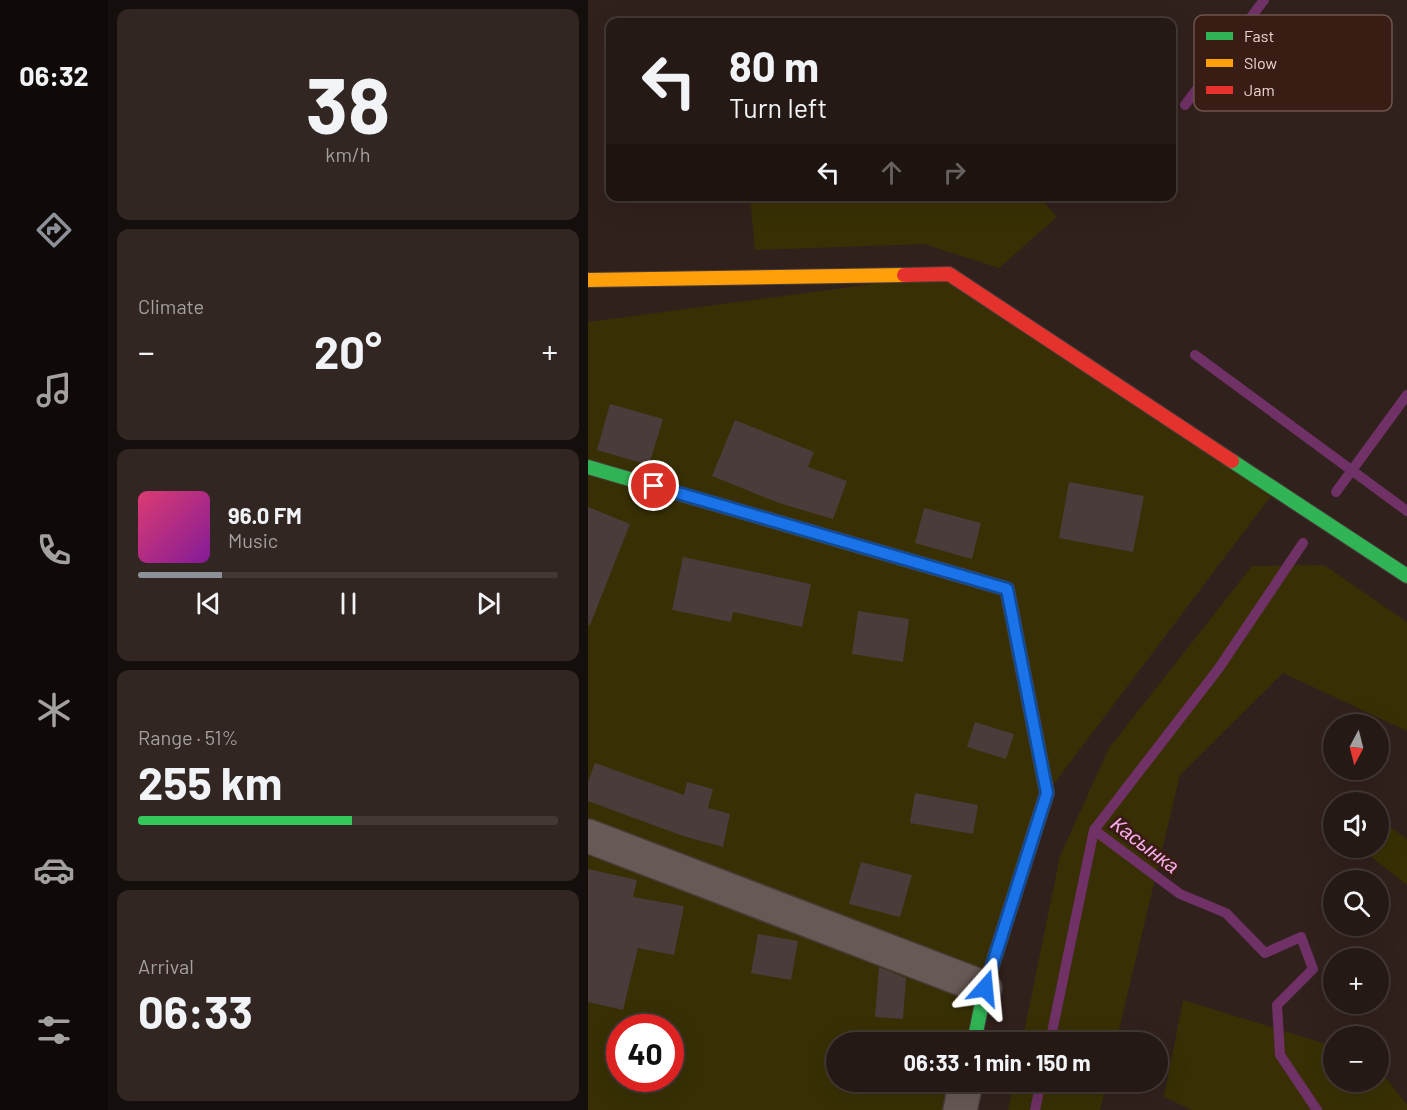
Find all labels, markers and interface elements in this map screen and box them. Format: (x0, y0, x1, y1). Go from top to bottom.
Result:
legend (1194, 15, 1392, 111)
text: Fast (1244, 26, 1274, 45)
text: 80 m (729, 40, 819, 90)
icon: left (630, 42, 708, 120)
text: Slow (1244, 53, 1277, 72)
text: 38 (306, 56, 390, 150)
text: 06:32 (19, 59, 89, 91)
text: Jam (1244, 80, 1275, 99)
text: Turn left (729, 91, 827, 123)
text: km/h (325, 142, 371, 166)
icon: left (812, 156, 845, 189)
icon: ahead (875, 156, 908, 189)
icon: right (938, 156, 971, 189)
icon: directions (33, 209, 75, 251)
text: Climate (138, 294, 204, 318)
text: 20° (314, 324, 382, 378)
text: − (138, 331, 155, 371)
text: + (542, 331, 558, 371)
icon: music (33, 369, 75, 411)
pin (628, 460, 679, 511)
icon: arrive (637, 469, 670, 502)
text: 96.0 FM (228, 502, 302, 528)
text: Music (228, 528, 278, 552)
icon: phone (33, 529, 75, 571)
icon: previous (192, 587, 225, 620)
icon: pause (332, 587, 365, 620)
icon: next (472, 587, 505, 620)
icon: climate (33, 689, 75, 731)
north arrow (1323, 714, 1389, 780)
map controls (1323, 714, 1389, 1092)
text: Range · 51% (138, 725, 238, 749)
text: 255 km (138, 755, 282, 809)
button: sound (1323, 792, 1389, 858)
water label: Касынка (1107, 811, 1184, 878)
icon: car (33, 849, 75, 891)
button: search (1323, 870, 1389, 936)
button: + (1323, 948, 1389, 1014)
text: Arrival (138, 954, 194, 978)
position arrow (953, 956, 1017, 1020)
text: 06:33 (138, 984, 253, 1038)
icon: filters (33, 1009, 75, 1051)
speed limit sign: 40 (606, 1014, 684, 1092)
button: − (1323, 1026, 1389, 1092)
text: 06:33 · 1 min · 150 m (903, 1049, 1091, 1075)

